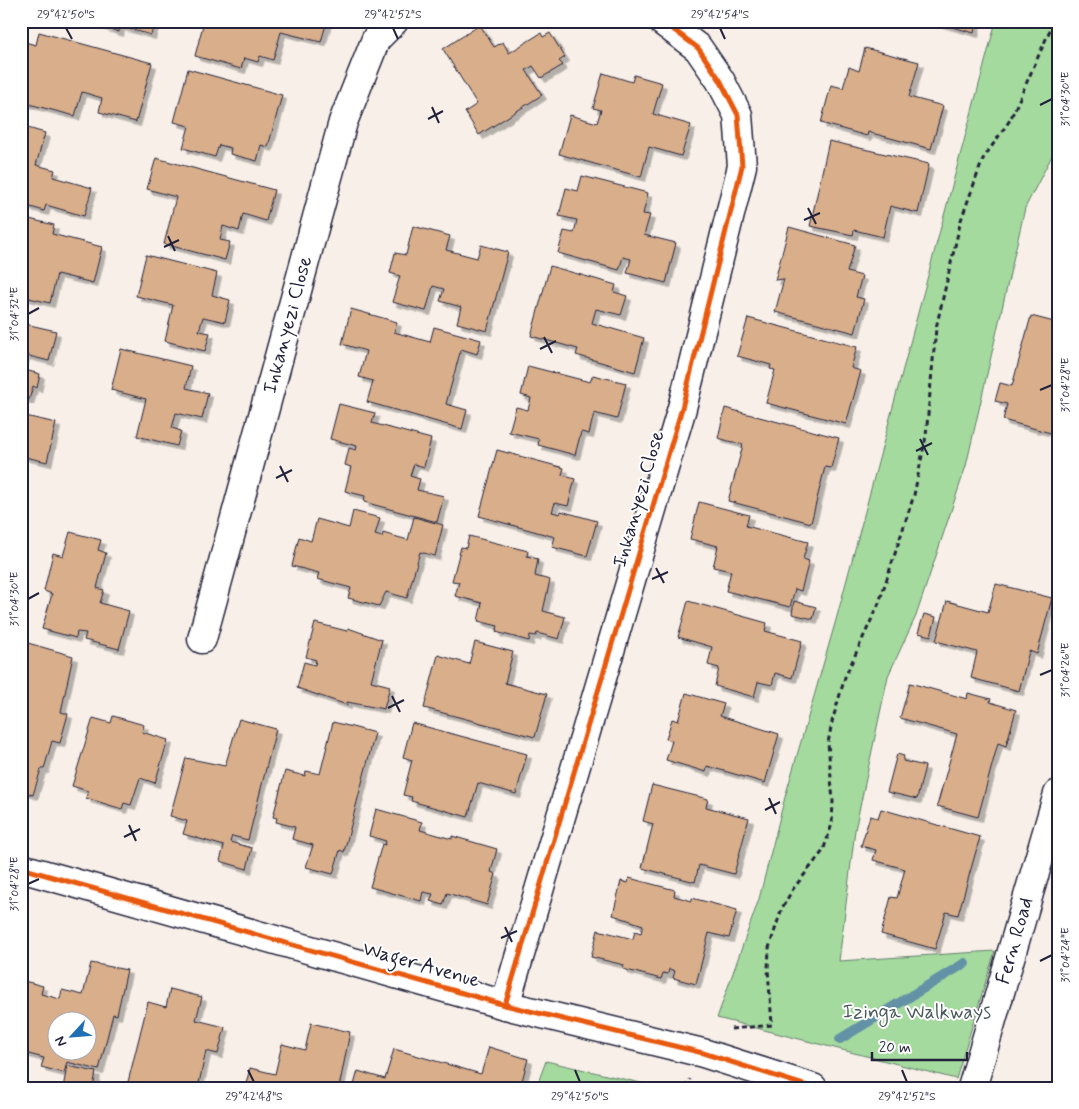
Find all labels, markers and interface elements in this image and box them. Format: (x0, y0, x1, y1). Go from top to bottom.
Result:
text: 29°42'50"S (37, 7, 95, 23)
text: 29°42'52"S (364, 7, 422, 23)
text: 29°42'54"S (691, 7, 750, 23)
text: 31°04'30"E (1058, 72, 1074, 126)
street label: Inkanyezi Close (257, 253, 319, 397)
text: 31°04'32"E (7, 287, 23, 341)
text: 31°04'28"E (1058, 357, 1074, 413)
street label: Inkanyezi Close (607, 427, 671, 571)
text: 31°04'30"E (7, 572, 23, 626)
text: 31°04'26"E (1058, 642, 1074, 698)
text: 31°04'28"E (7, 856, 23, 912)
street label: Fern Road (990, 894, 1040, 988)
text: 31°04'24"E (1058, 927, 1074, 983)
street label: Wager Avenue (359, 935, 483, 997)
park label: Izinga Walkways (843, 999, 991, 1027)
north arrow (48, 1012, 98, 1062)
scale bar (872, 1029, 966, 1061)
text: N (51, 1033, 71, 1049)
text: 20 m (879, 1038, 911, 1058)
text: 29°42'48"S (225, 1089, 283, 1105)
text: 29°42'50"S (551, 1089, 609, 1105)
text: 29°42'52"S (878, 1089, 936, 1105)

